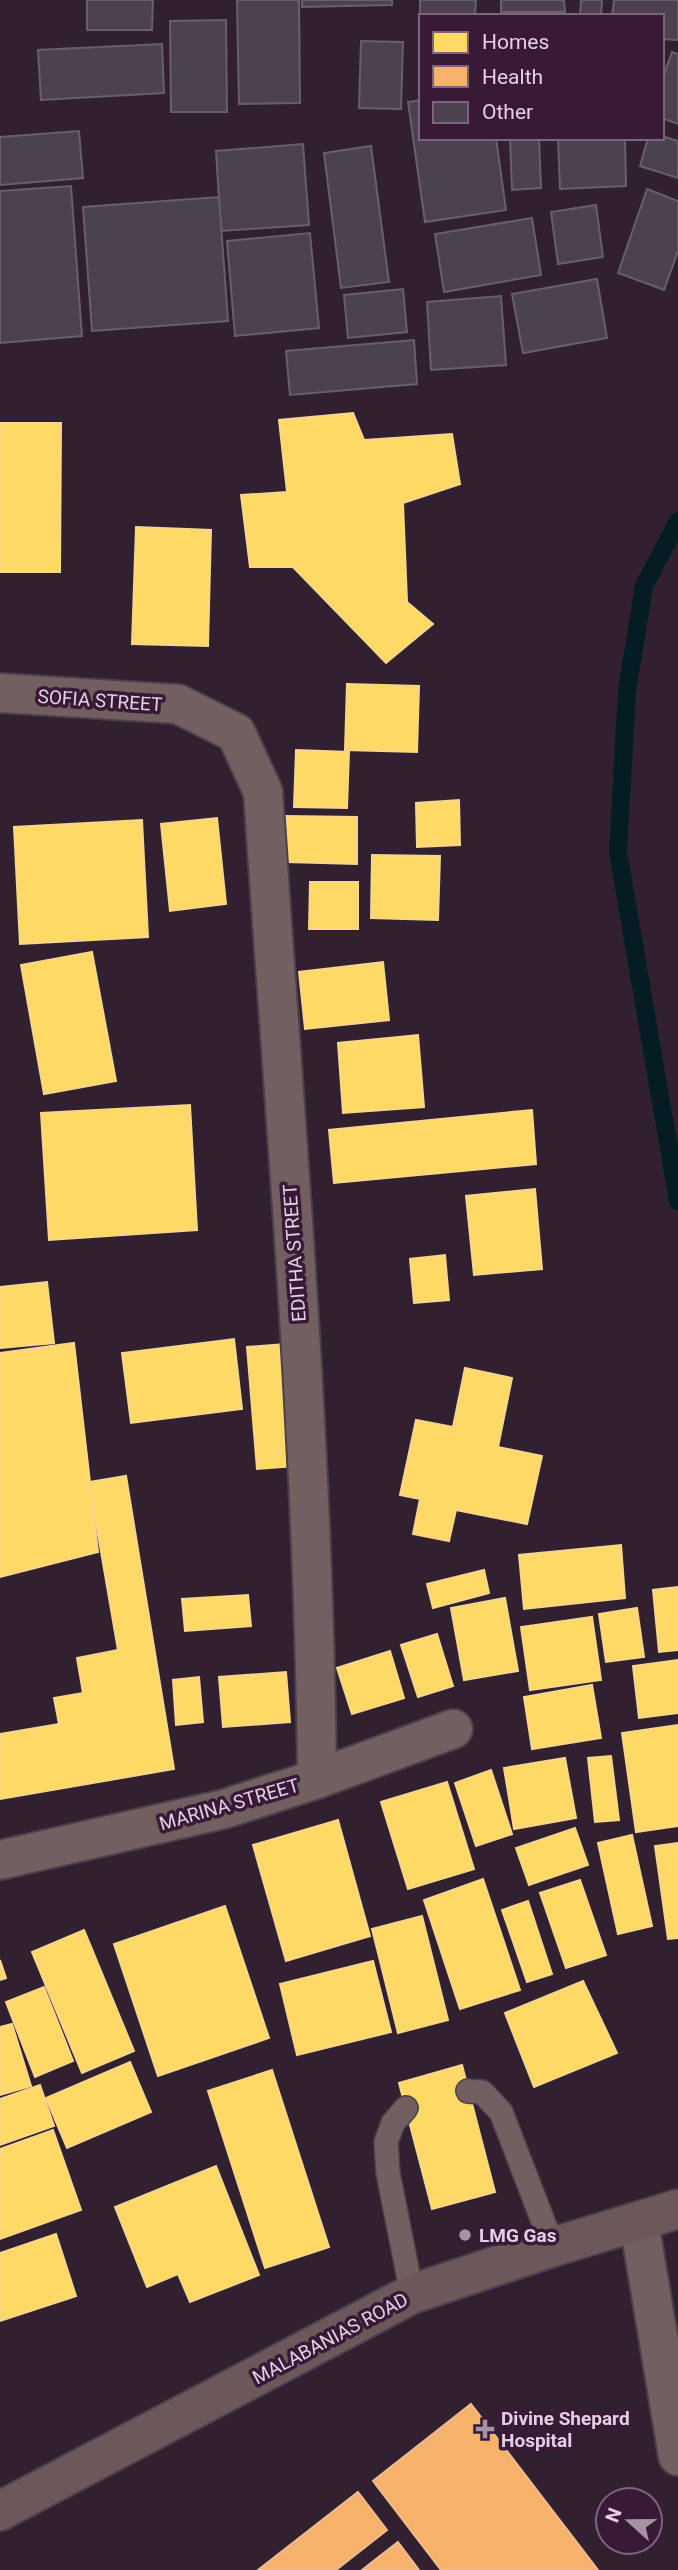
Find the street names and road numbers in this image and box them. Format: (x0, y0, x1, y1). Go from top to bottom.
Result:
street label: SOFIA STREET (37, 685, 163, 716)
street label: EDITHA STREET (278, 1183, 311, 1322)
street label: MARINA STREET (157, 1774, 302, 1835)
street label: MALABANIAS ROAD (248, 2288, 412, 2389)

